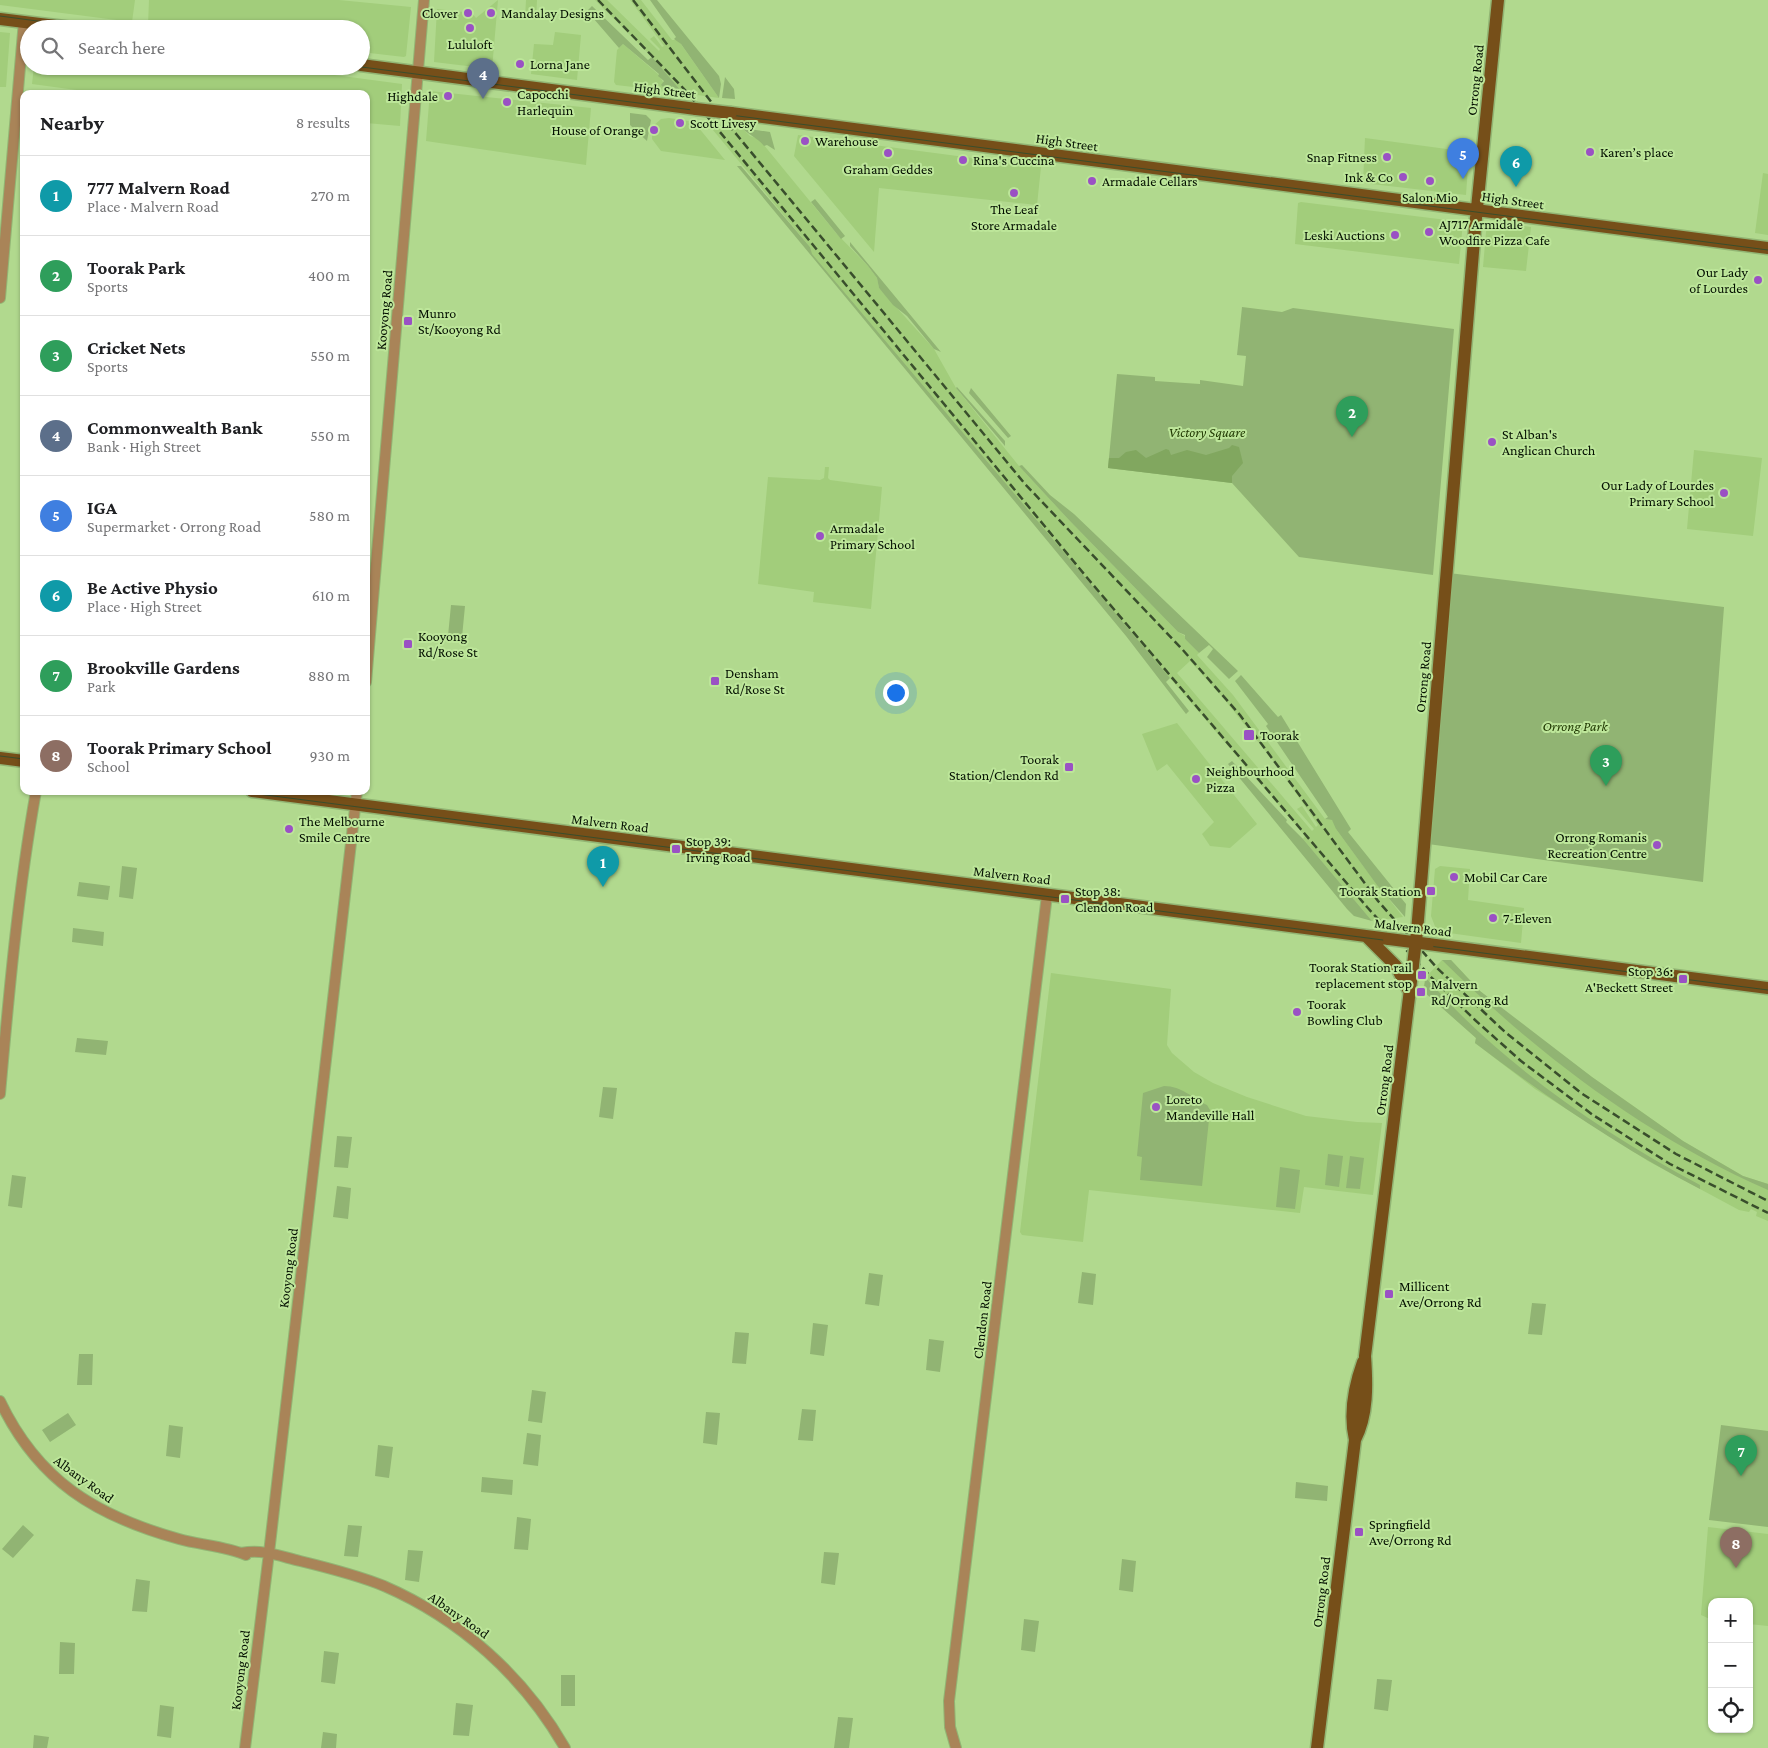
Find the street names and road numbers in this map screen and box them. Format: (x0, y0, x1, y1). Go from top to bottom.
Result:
street label: Orrong Road (1463, 43, 1487, 116)
street label: High Street (633, 78, 697, 102)
street label: High Street (1035, 130, 1099, 154)
street label: High Street (1481, 188, 1545, 212)
street label: Kooyong Road (373, 269, 396, 351)
street label: Orrong Road (1412, 640, 1434, 713)
street label: Malvern Road (570, 810, 650, 836)
street label: Malvern Road (972, 862, 1052, 888)
street label: Malvern Road (1373, 914, 1453, 940)
street label: Orrong Road (1372, 1043, 1396, 1116)
street label: Kooyong Road (275, 1227, 301, 1309)
street label: Clendon Road (969, 1279, 995, 1360)
street label: Albany Road (51, 1452, 118, 1506)
street label: Orrong Road (1309, 1555, 1333, 1628)
street label: Albany Road (426, 1588, 493, 1642)
street label: Kooyong Road (227, 1629, 253, 1711)

